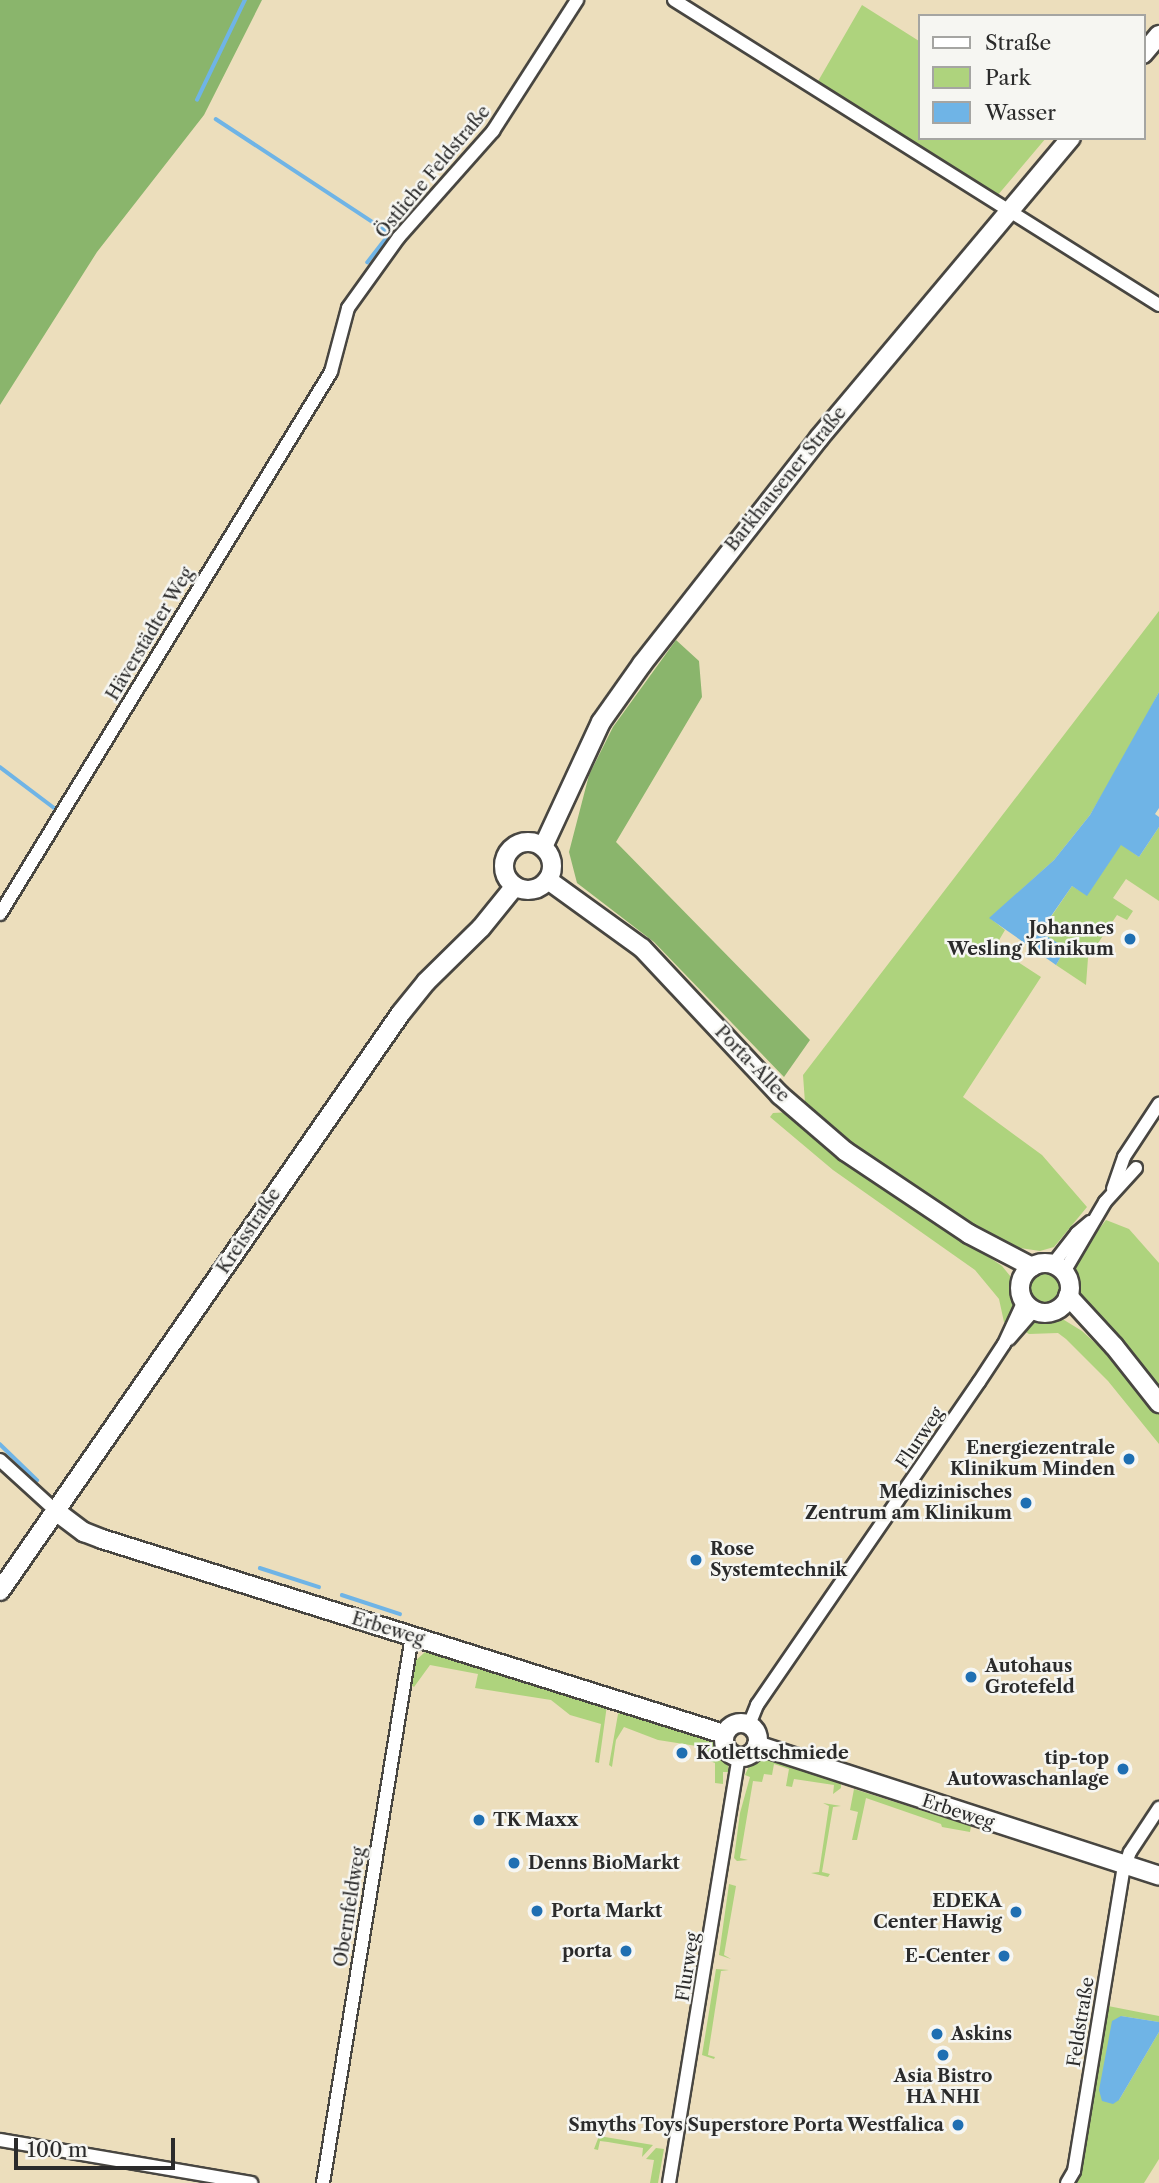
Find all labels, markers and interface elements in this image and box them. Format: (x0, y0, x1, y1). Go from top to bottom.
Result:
legend (918, 14, 1145, 140)
text: Straße (985, 30, 1051, 55)
text: Park (985, 65, 1031, 90)
text: Wasser (985, 100, 1056, 125)
street label: Östliche Feldstraße (371, 101, 495, 243)
street label: Barkhausener Straße (721, 402, 851, 556)
street label: Häverstädter Weg (102, 563, 198, 705)
place label: Johannes Wesling Klinikum (947, 918, 1114, 960)
marker: Johannes Wesling Klinikum (1120, 929, 1140, 949)
street label: Porta-Allee (710, 1021, 794, 1107)
street label: Kreisstraße (213, 1184, 285, 1278)
street label: Flurweg (892, 1403, 948, 1473)
place label: Energiezentrale Klinikum Minden (950, 1438, 1115, 1480)
marker: Energiezentrale Klinikum Minden (1121, 1451, 1137, 1467)
place label: Medizinisches Zentrum am Klinikum (805, 1482, 1012, 1524)
marker: Medizinisches Zentrum am Klinikum (1018, 1495, 1034, 1511)
place label: Rose Systemtechnik (710, 1539, 847, 1582)
marker: Rose Systemtechnik (688, 1552, 704, 1568)
street label: Erbeweg (349, 1608, 427, 1650)
place label: Autohaus Grotefeld (985, 1656, 1075, 1698)
marker: Autohaus Grotefeld (963, 1669, 979, 1685)
place label: Kotlettschmiede (696, 1742, 849, 1764)
marker: Kotlettschmiede (674, 1745, 690, 1761)
place label: tip-top Autowaschanlage (947, 1748, 1109, 1790)
marker: tip-top Autowaschanlage (1115, 1761, 1131, 1777)
street label: Erbeweg (919, 1790, 997, 1834)
place label: TK Maxx (493, 1809, 579, 1831)
marker: TK Maxx (471, 1812, 487, 1828)
street label: Obernfeldweg (330, 1845, 370, 1969)
place label: Denns BioMarkt (528, 1852, 680, 1874)
marker: Denns BioMarkt (506, 1855, 522, 1871)
place label: EDEKA Center Hawig (873, 1891, 1002, 1934)
place label: Porta Markt (551, 1900, 662, 1922)
marker: Porta Markt (529, 1903, 545, 1919)
marker: EDEKA Center Hawig (1008, 1904, 1024, 1920)
street label: Flurweg (672, 1931, 704, 2003)
place label: porta (562, 1940, 612, 1962)
marker: porta (618, 1943, 634, 1959)
place label: E-Center (905, 1945, 990, 1967)
marker: E-Center (996, 1948, 1012, 1964)
street label: Feldstraße (1063, 1975, 1099, 2069)
place label: Askins (951, 2023, 1012, 2045)
marker: Askins (929, 2026, 945, 2042)
marker: Asia Bistro HA NHI (935, 2047, 951, 2063)
place label: Asia Bistro HA NHI (894, 2066, 992, 2108)
place label: Smyths Toys Superstore Porta Westfalica (567, 2114, 944, 2136)
marker: Smyths Toys Superstore Porta Westfalica (950, 2117, 966, 2133)
scale bar (18, 2124, 178, 2168)
text: 100 m (27, 2137, 88, 2162)

